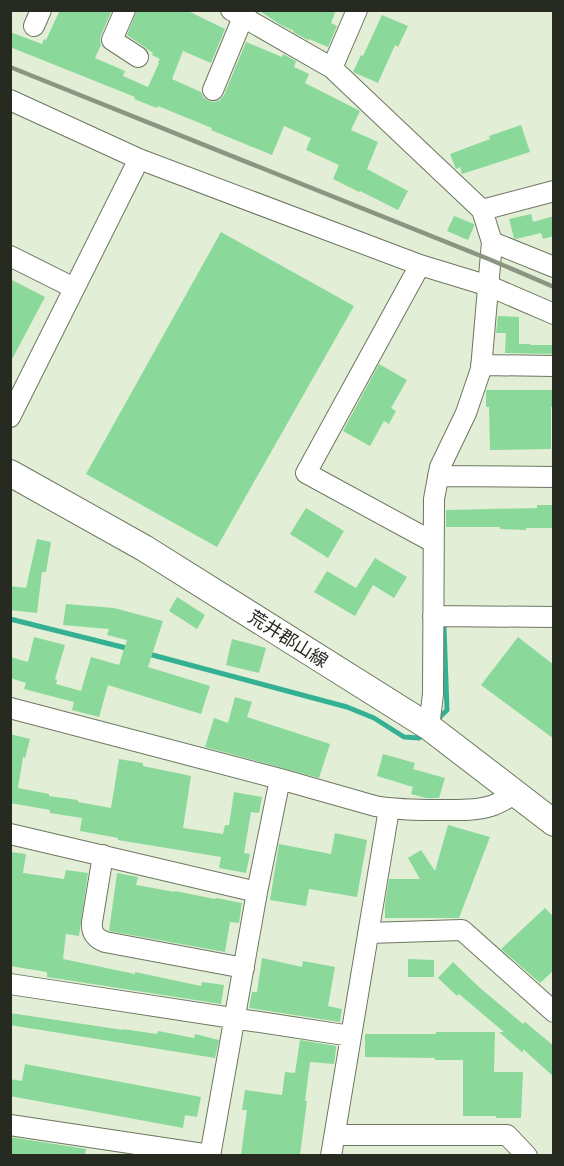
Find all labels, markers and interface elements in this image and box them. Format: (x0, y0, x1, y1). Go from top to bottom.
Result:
street label: 荒井郡山線 (245, 605, 333, 671)

